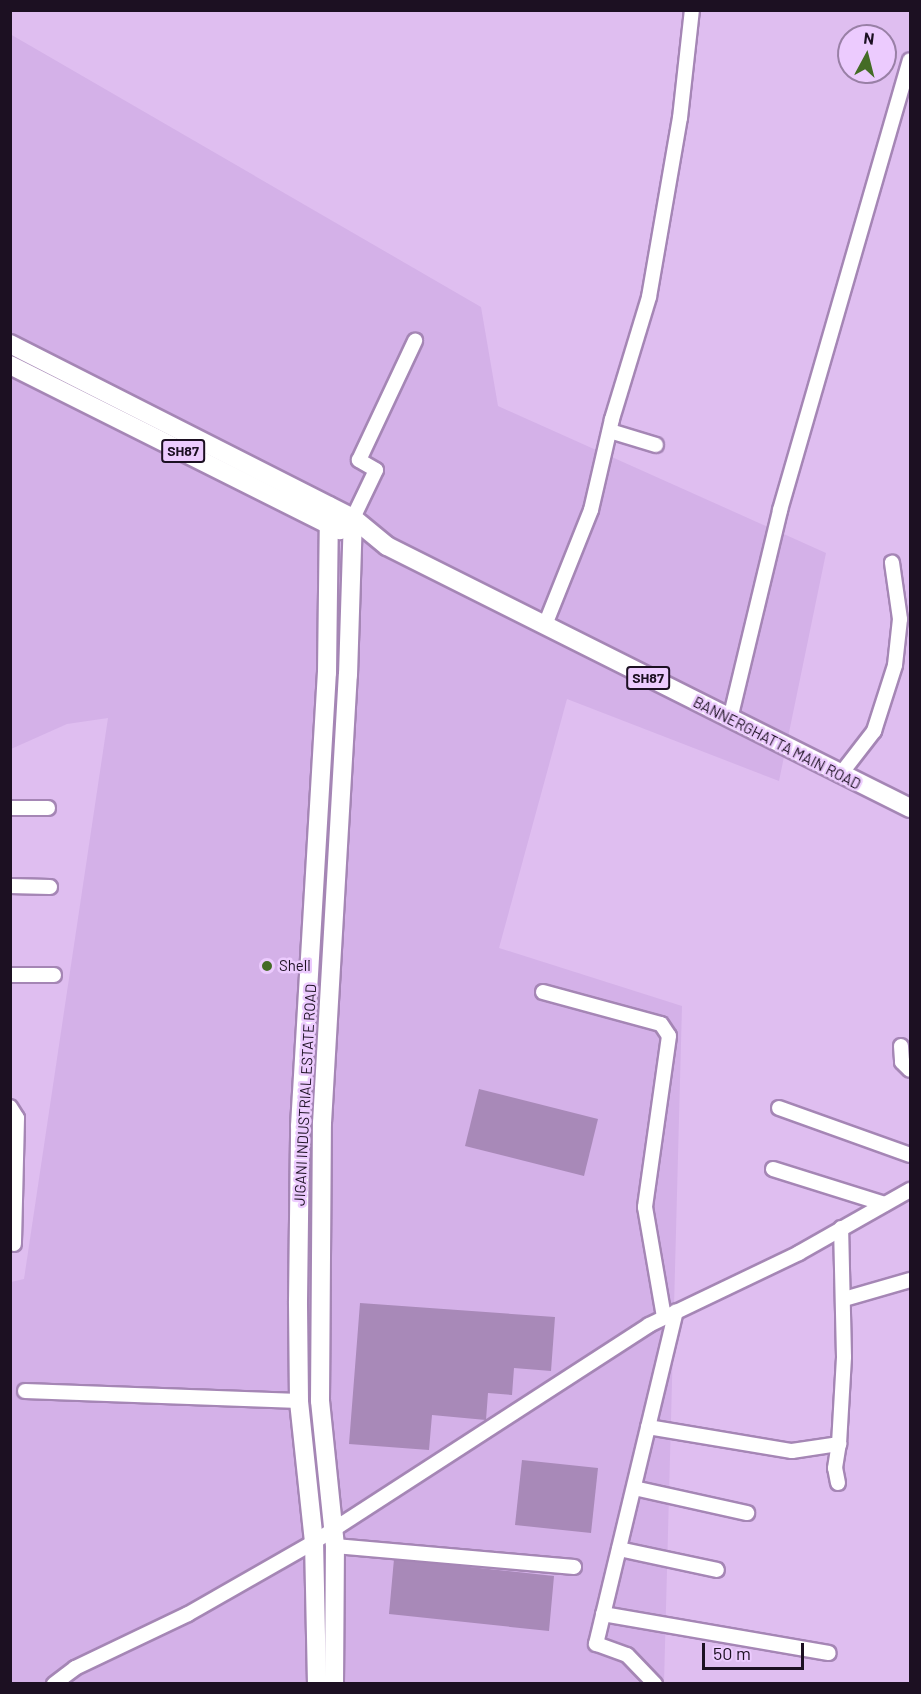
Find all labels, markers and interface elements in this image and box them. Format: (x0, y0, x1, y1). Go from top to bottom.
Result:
north arrow (837, 24, 897, 84)
text: N (863, 28, 875, 48)
road number: SH87 (160, 440, 206, 462)
road number: SH87 (626, 667, 670, 689)
street label: BANNERGHATTA MAIN ROAD (690, 693, 864, 793)
place label: Shell (279, 957, 311, 975)
marker: Shell (260, 959, 274, 973)
street label: JIGANI INDUSTRIAL ESTATE ROAD (290, 984, 320, 1206)
scale bar (705, 1631, 807, 1669)
text: 50 m (713, 1642, 751, 1664)

